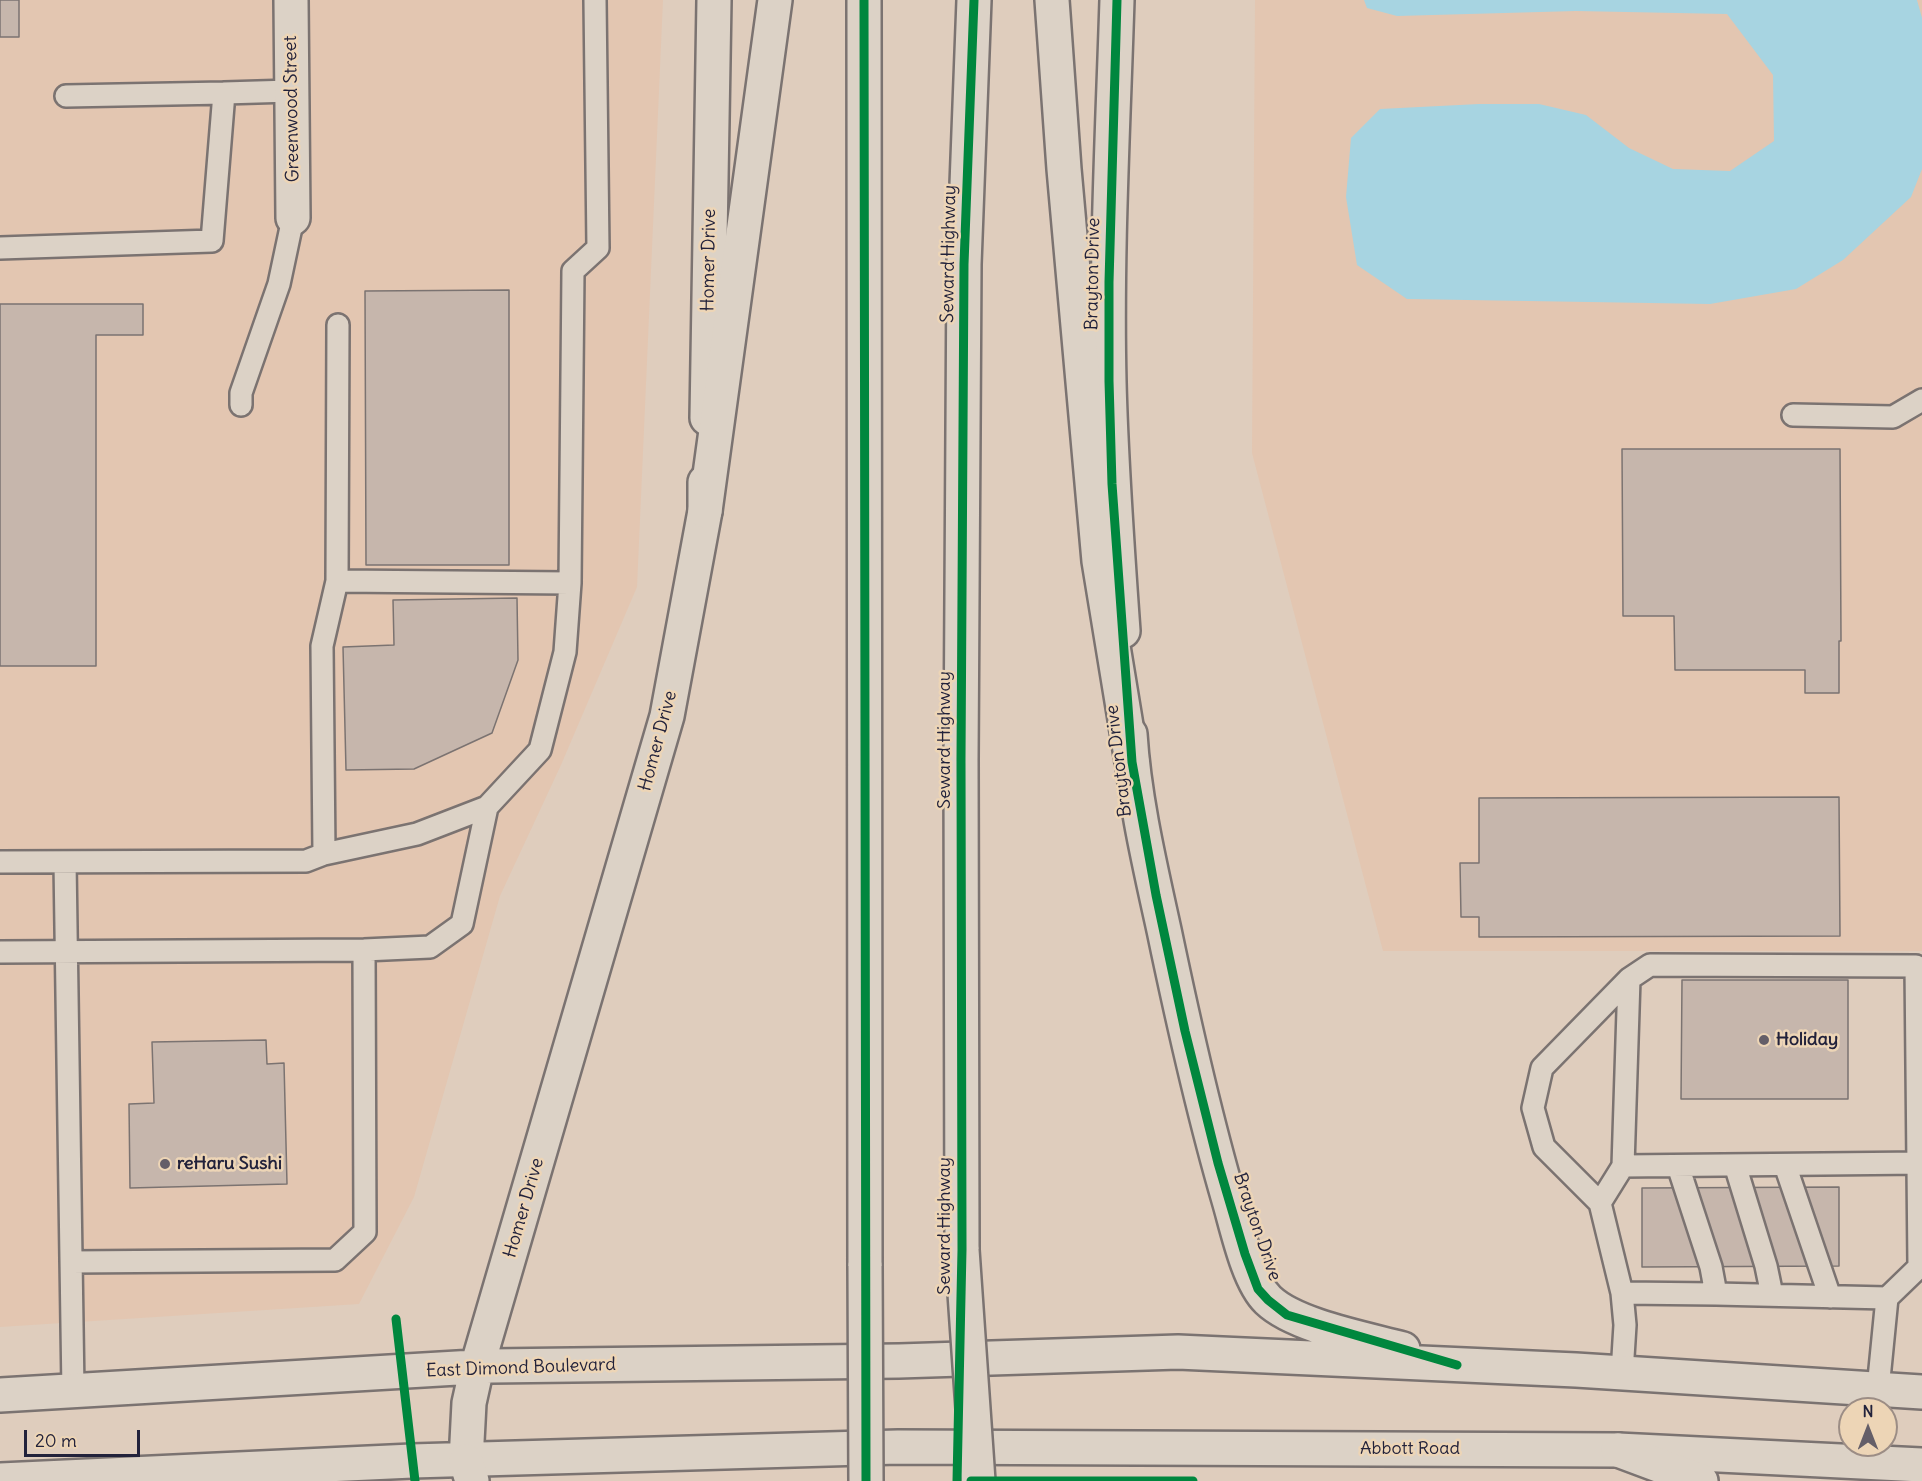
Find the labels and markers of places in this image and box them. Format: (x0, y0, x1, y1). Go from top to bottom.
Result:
place label: Holiday (1776, 1029, 1838, 1051)
marker: Holiday (1757, 1033, 1771, 1047)
place label: reHaru Sushi (177, 1153, 282, 1175)
marker: reHaru Sushi (158, 1157, 172, 1171)

